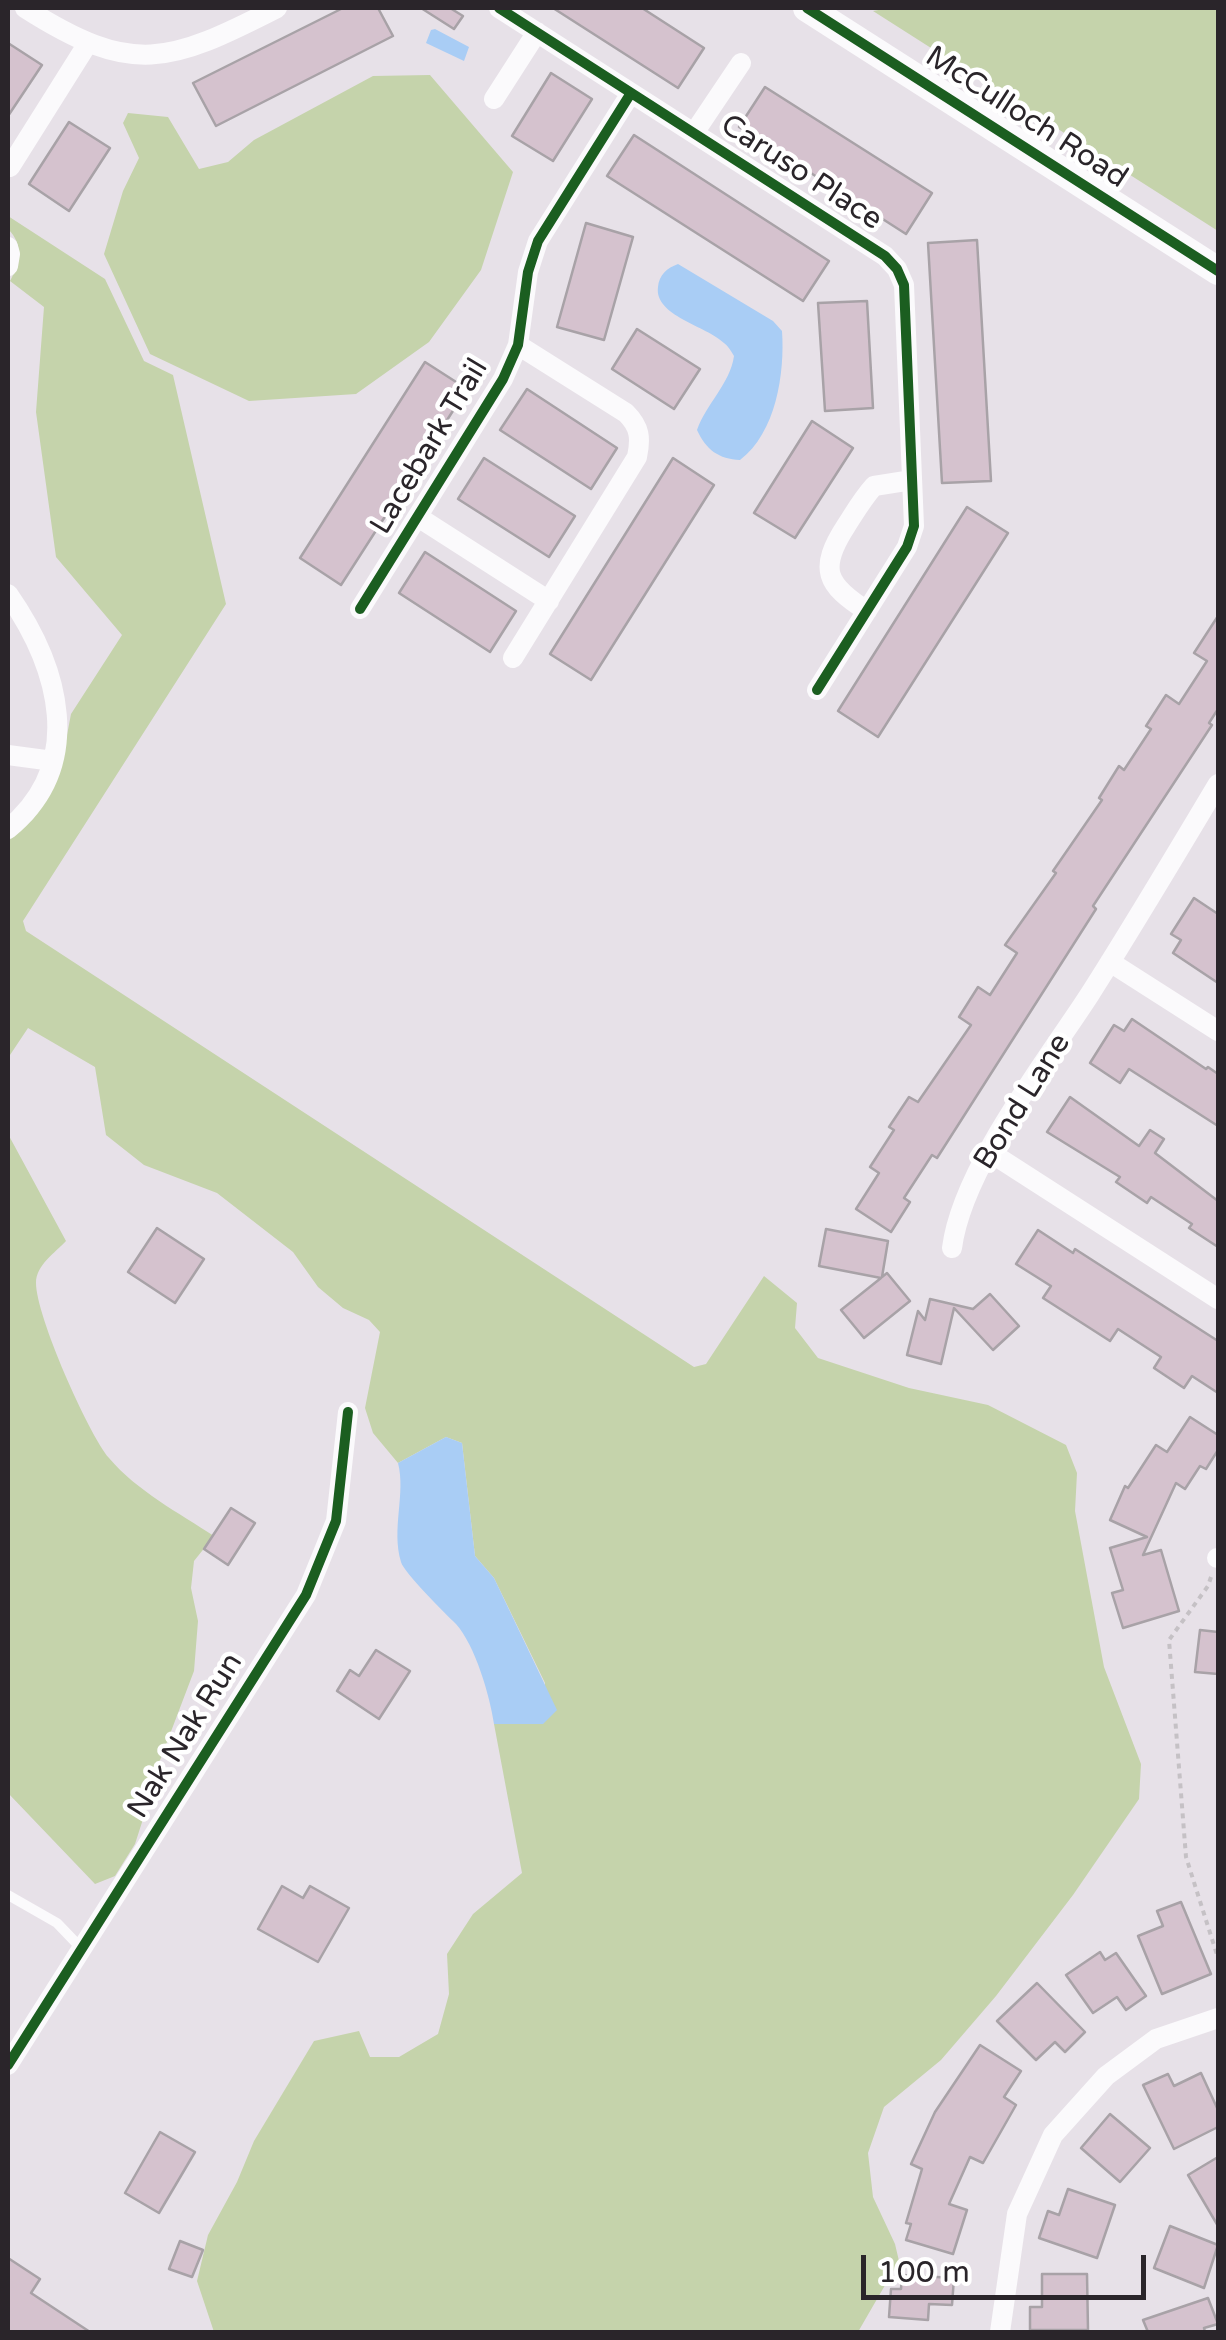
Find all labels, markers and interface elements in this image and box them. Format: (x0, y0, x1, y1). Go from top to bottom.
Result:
street label: McCulloch Road (918, 39, 1134, 197)
street label: Caruso Place (714, 108, 888, 238)
street label: Lacebark Trail (364, 353, 496, 541)
street label: Bond Lane (967, 1027, 1079, 1177)
street label: Nak Nak Run (121, 1647, 251, 1825)
scale bar (866, 2235, 1151, 2297)
text: 100 m (878, 2254, 970, 2291)

